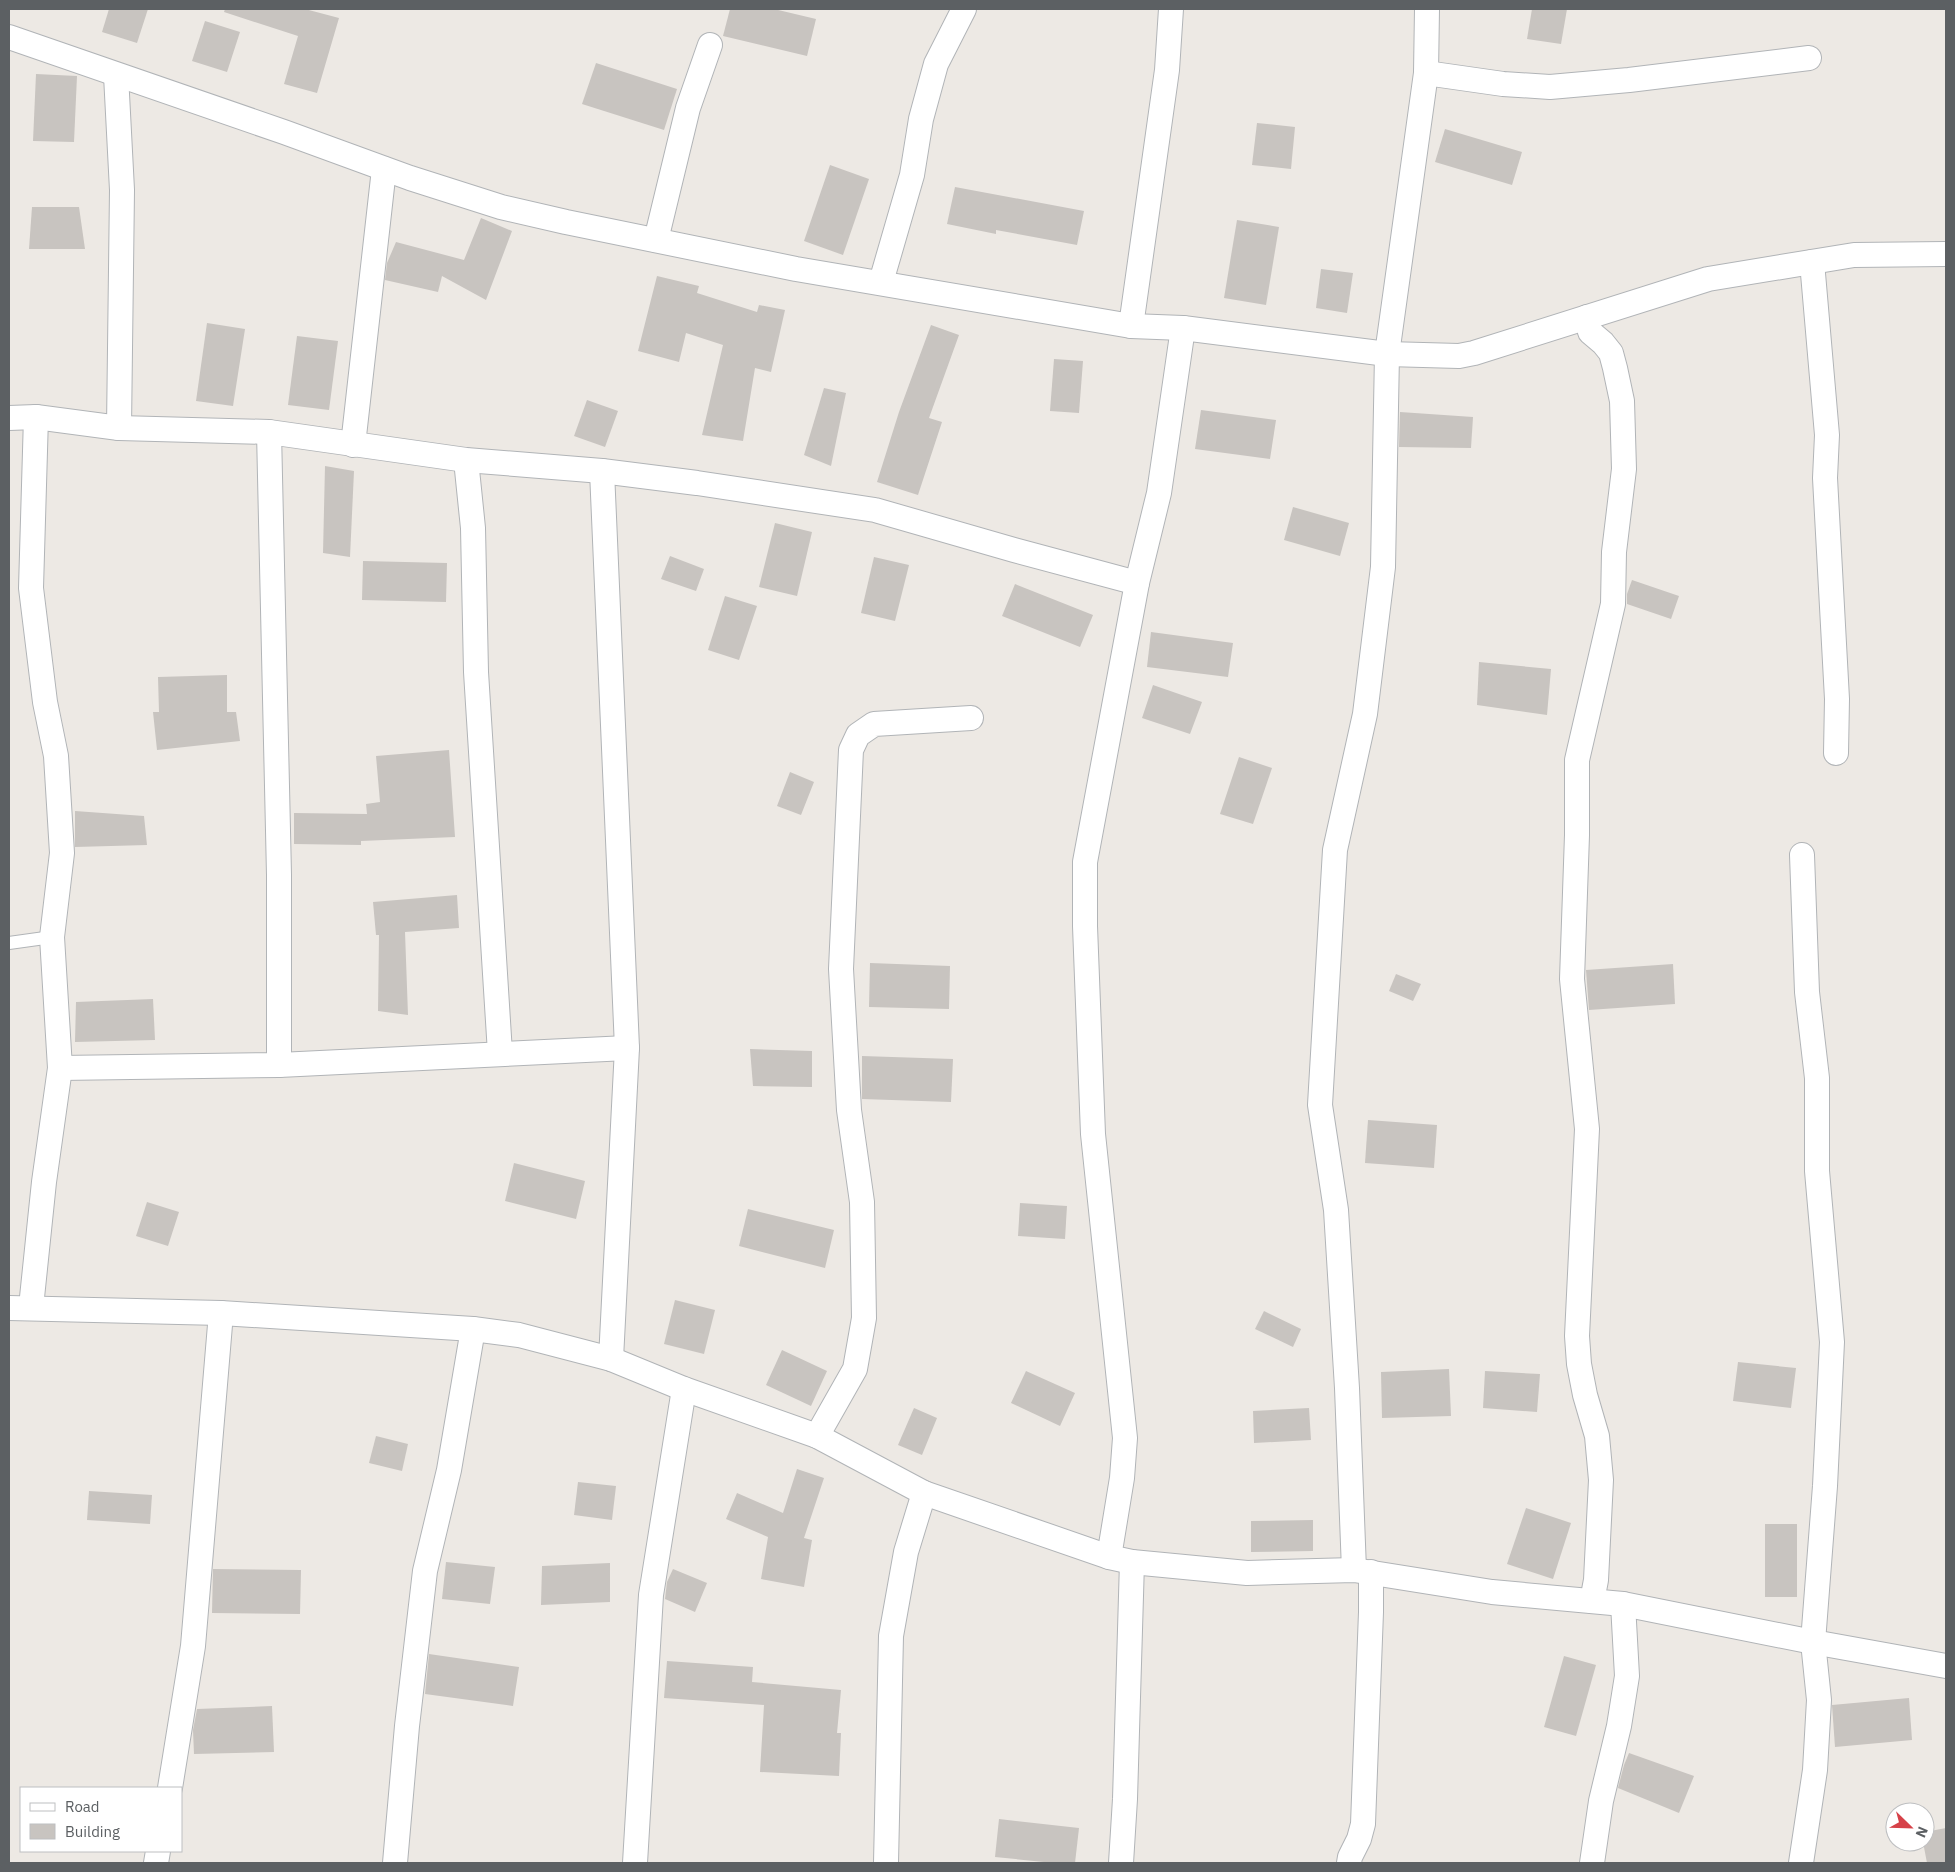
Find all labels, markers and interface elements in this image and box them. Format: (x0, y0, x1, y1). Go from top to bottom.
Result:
legend (20, 1787, 182, 1852)
text: Road (65, 1797, 100, 1816)
north arrow (1885, 1802, 1935, 1852)
text: Building (65, 1822, 120, 1841)
text: N (1912, 1824, 1932, 1840)

